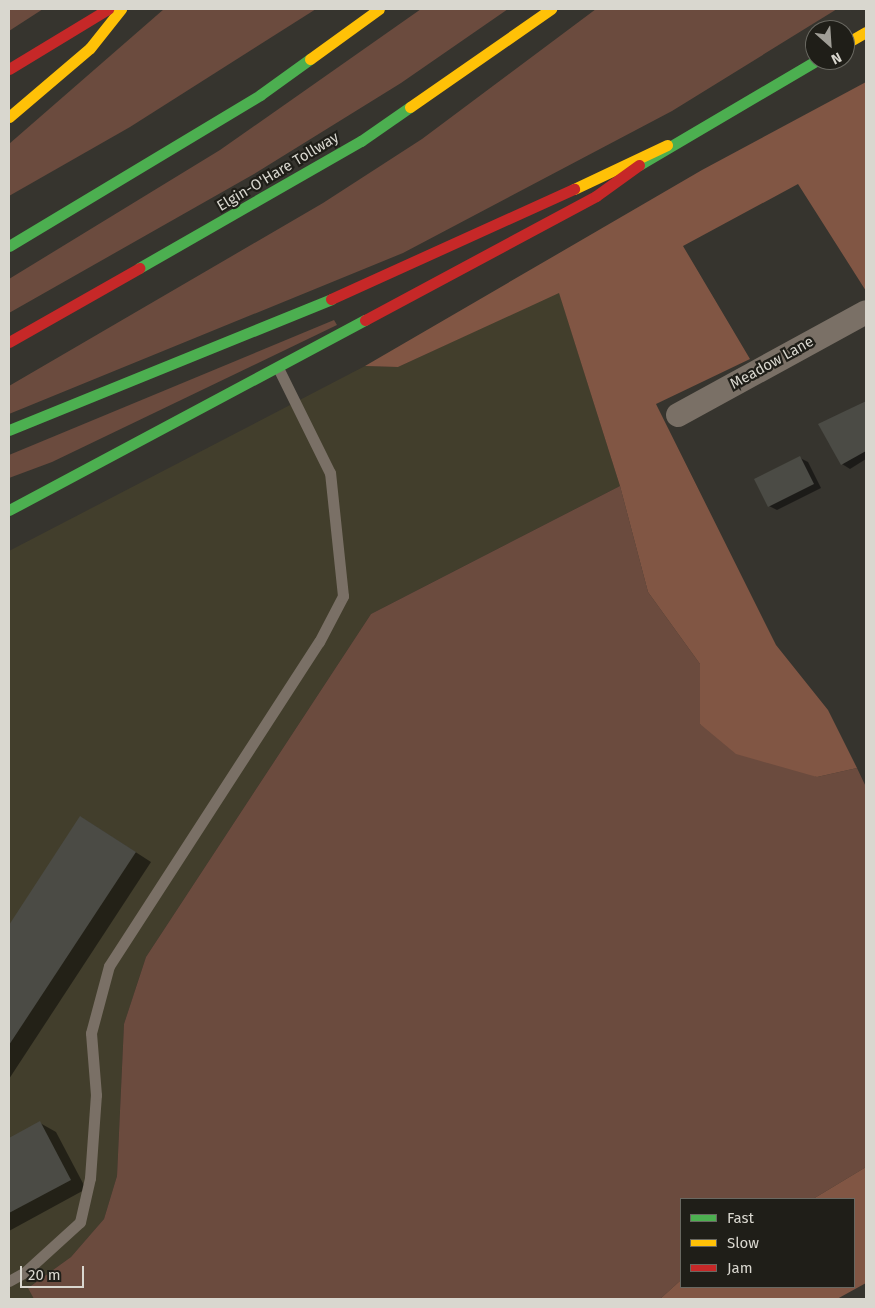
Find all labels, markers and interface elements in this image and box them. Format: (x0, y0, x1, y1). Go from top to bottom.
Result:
north arrow (805, 20, 855, 70)
text: N (828, 48, 844, 68)
street label: Elgin-O'Hare Tollway (214, 128, 342, 216)
street label: Meadow Lane (727, 333, 817, 393)
legend (680, 1198, 855, 1288)
text: Fast (727, 1209, 754, 1227)
text: Slow (727, 1234, 759, 1252)
scale bar (22, 1256, 86, 1288)
text: Jam (727, 1259, 753, 1277)
text: 20 m (28, 1266, 61, 1284)

